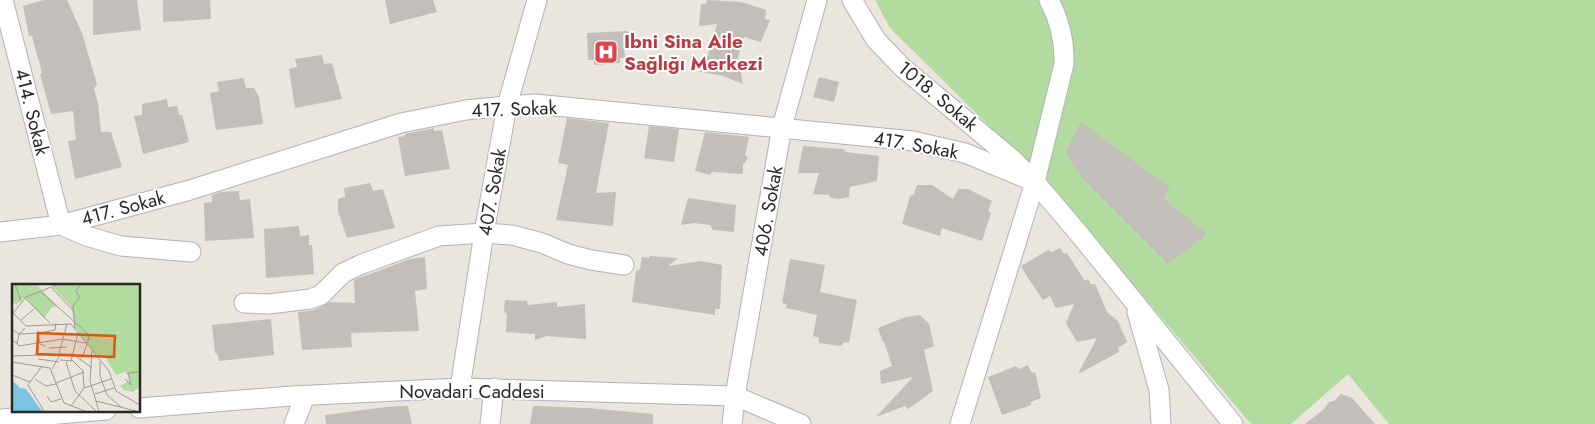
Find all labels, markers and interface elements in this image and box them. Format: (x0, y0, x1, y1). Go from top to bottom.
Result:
place label: Ibni Sina Aile Sağlığı Merkezi (624, 28, 763, 77)
hospital icon: Ibni Sina Aile Sağlığı Merkezi (593, 39, 619, 65)
street label: 1018. Sokak (892, 55, 984, 138)
street label: 414. Sokak (8, 66, 56, 159)
street label: 417. Sokak (471, 94, 558, 124)
street label: 417. Sokak (871, 124, 961, 166)
street label: 407. Sokak (471, 145, 513, 238)
street label: 406. Sokak (747, 163, 789, 258)
street label: 417. Sokak (78, 184, 169, 232)
inset map (12, 284, 140, 412)
street label: Novadari Caddesi (399, 378, 545, 405)

